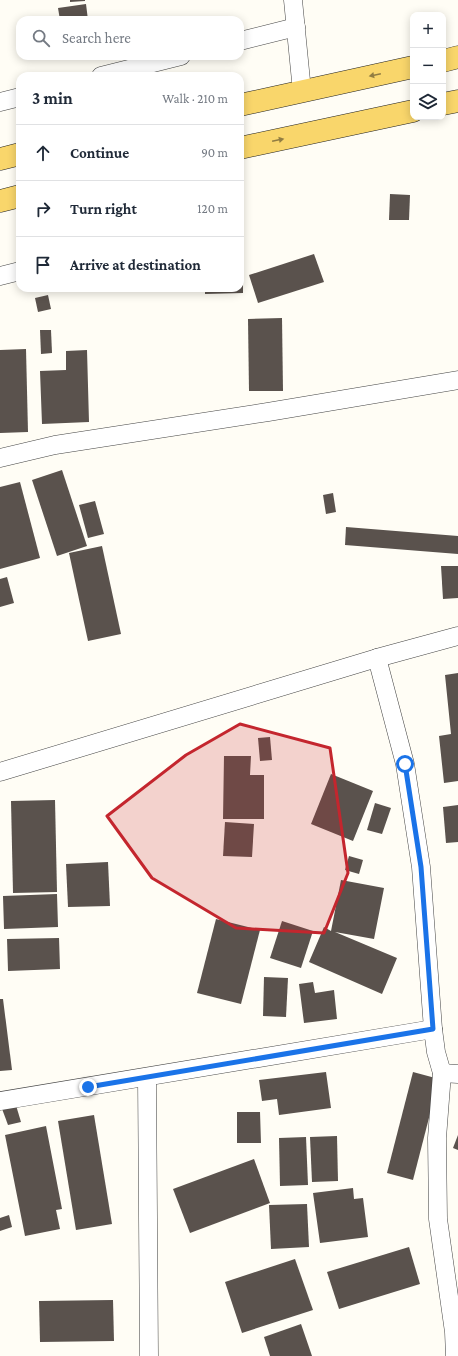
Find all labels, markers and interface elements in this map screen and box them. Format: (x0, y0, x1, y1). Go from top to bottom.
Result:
map controls (410, 12, 446, 120)
button: + (410, 12, 446, 48)
search box (16, 16, 244, 60)
icon: search (30, 27, 52, 49)
text: Search here (62, 30, 131, 46)
button: − (410, 48, 446, 84)
one-way arrow (369, 73, 381, 79)
button: layers (410, 84, 446, 120)
text: 3 min (32, 89, 73, 108)
text: Walk · 210 m (162, 91, 228, 106)
one-way arrow (272, 136, 284, 142)
icon: ahead (32, 142, 54, 164)
text: Continue (70, 145, 129, 161)
text: 90 m (201, 145, 228, 160)
icon: right (32, 198, 54, 220)
text: Turn right (70, 201, 137, 217)
text: 120 m (197, 201, 228, 216)
icon: arrive (32, 254, 54, 276)
text: Arrive at destination (70, 257, 201, 273)
route start (396, 755, 414, 773)
route end (79, 1078, 97, 1096)

